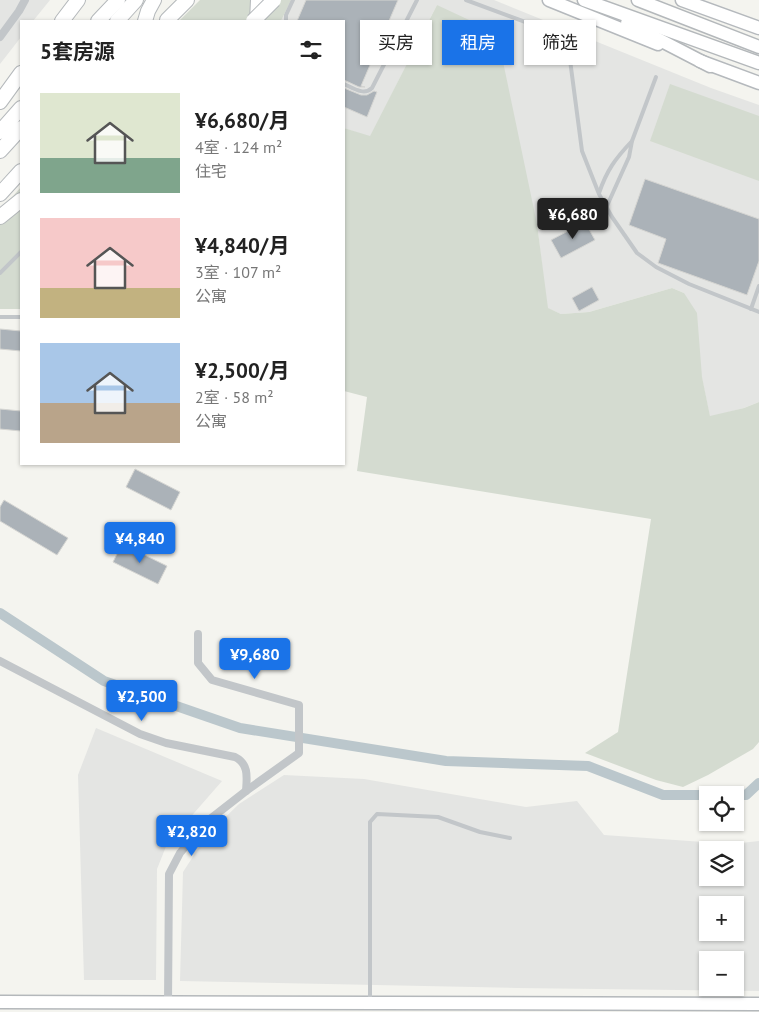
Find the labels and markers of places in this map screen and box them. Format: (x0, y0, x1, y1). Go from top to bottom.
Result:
pin: ¥6,680 (532, 198, 614, 240)
pin: ¥4,840 (99, 522, 181, 564)
pin: ¥9,680 (214, 638, 296, 680)
pin: ¥2,500 (101, 680, 183, 722)
pin: ¥2,820 (151, 814, 233, 857)

